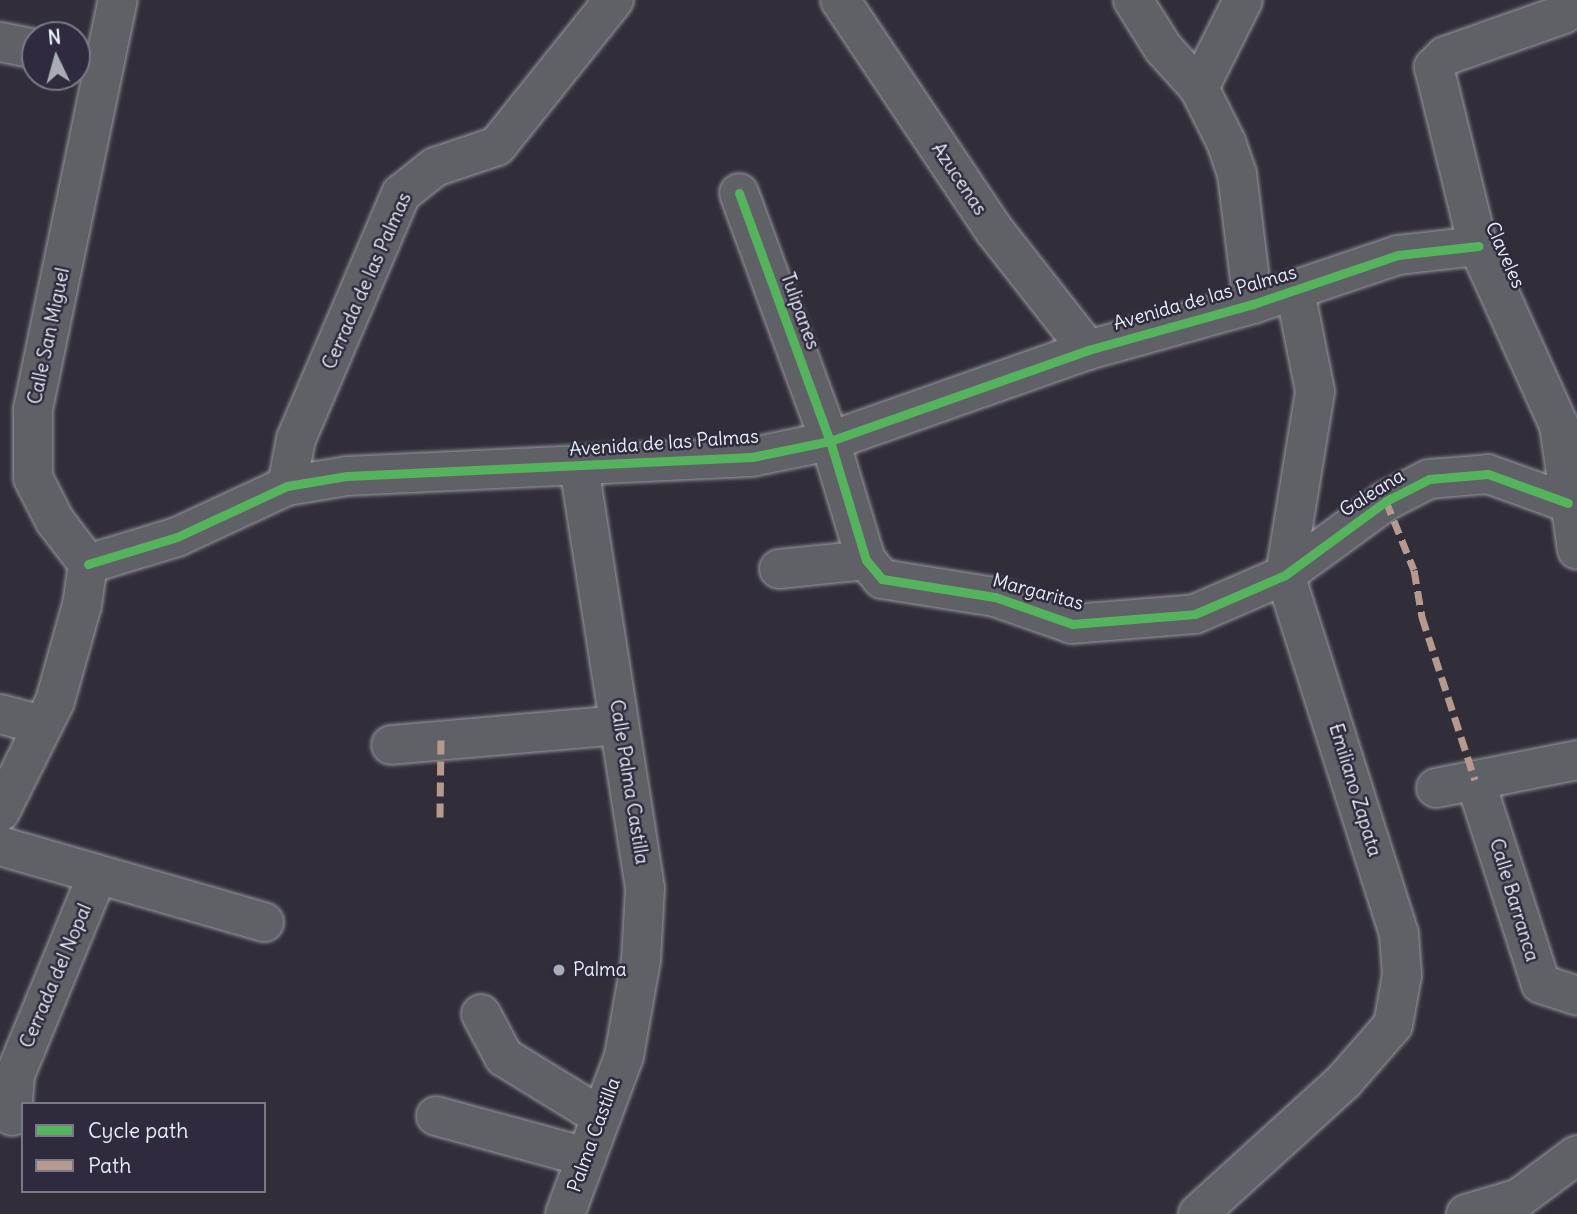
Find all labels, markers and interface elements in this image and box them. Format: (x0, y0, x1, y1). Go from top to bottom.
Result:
north arrow (21, 21, 91, 91)
text: N (47, 25, 62, 50)
street label: Azucenas (927, 138, 991, 220)
street label: Cerrada de las Palmas (318, 189, 416, 373)
street label: Claveles (1480, 218, 1530, 292)
street label: Avenida de las Palmas (1111, 261, 1299, 335)
street label: Calle San Miguel (23, 266, 75, 406)
street label: Tulipanes (776, 270, 824, 352)
street label: Avenida de las Palmas (569, 425, 759, 461)
street label: Galeana (1336, 464, 1408, 522)
street label: Margaritas (990, 569, 1086, 615)
street label: Calle Palma Castilla (605, 698, 653, 866)
street label: Emiliano Zapata (1324, 721, 1386, 859)
street label: Calle Barranca (1484, 836, 1544, 964)
street label: Cerrada del Nopal (15, 900, 97, 1052)
place label: Palma (573, 959, 627, 981)
marker: Palma (551, 962, 567, 978)
street label: Palma Castilla (563, 1075, 625, 1195)
legend (21, 1102, 266, 1193)
text: Cycle path (88, 1117, 188, 1144)
text: Path (88, 1152, 131, 1179)

